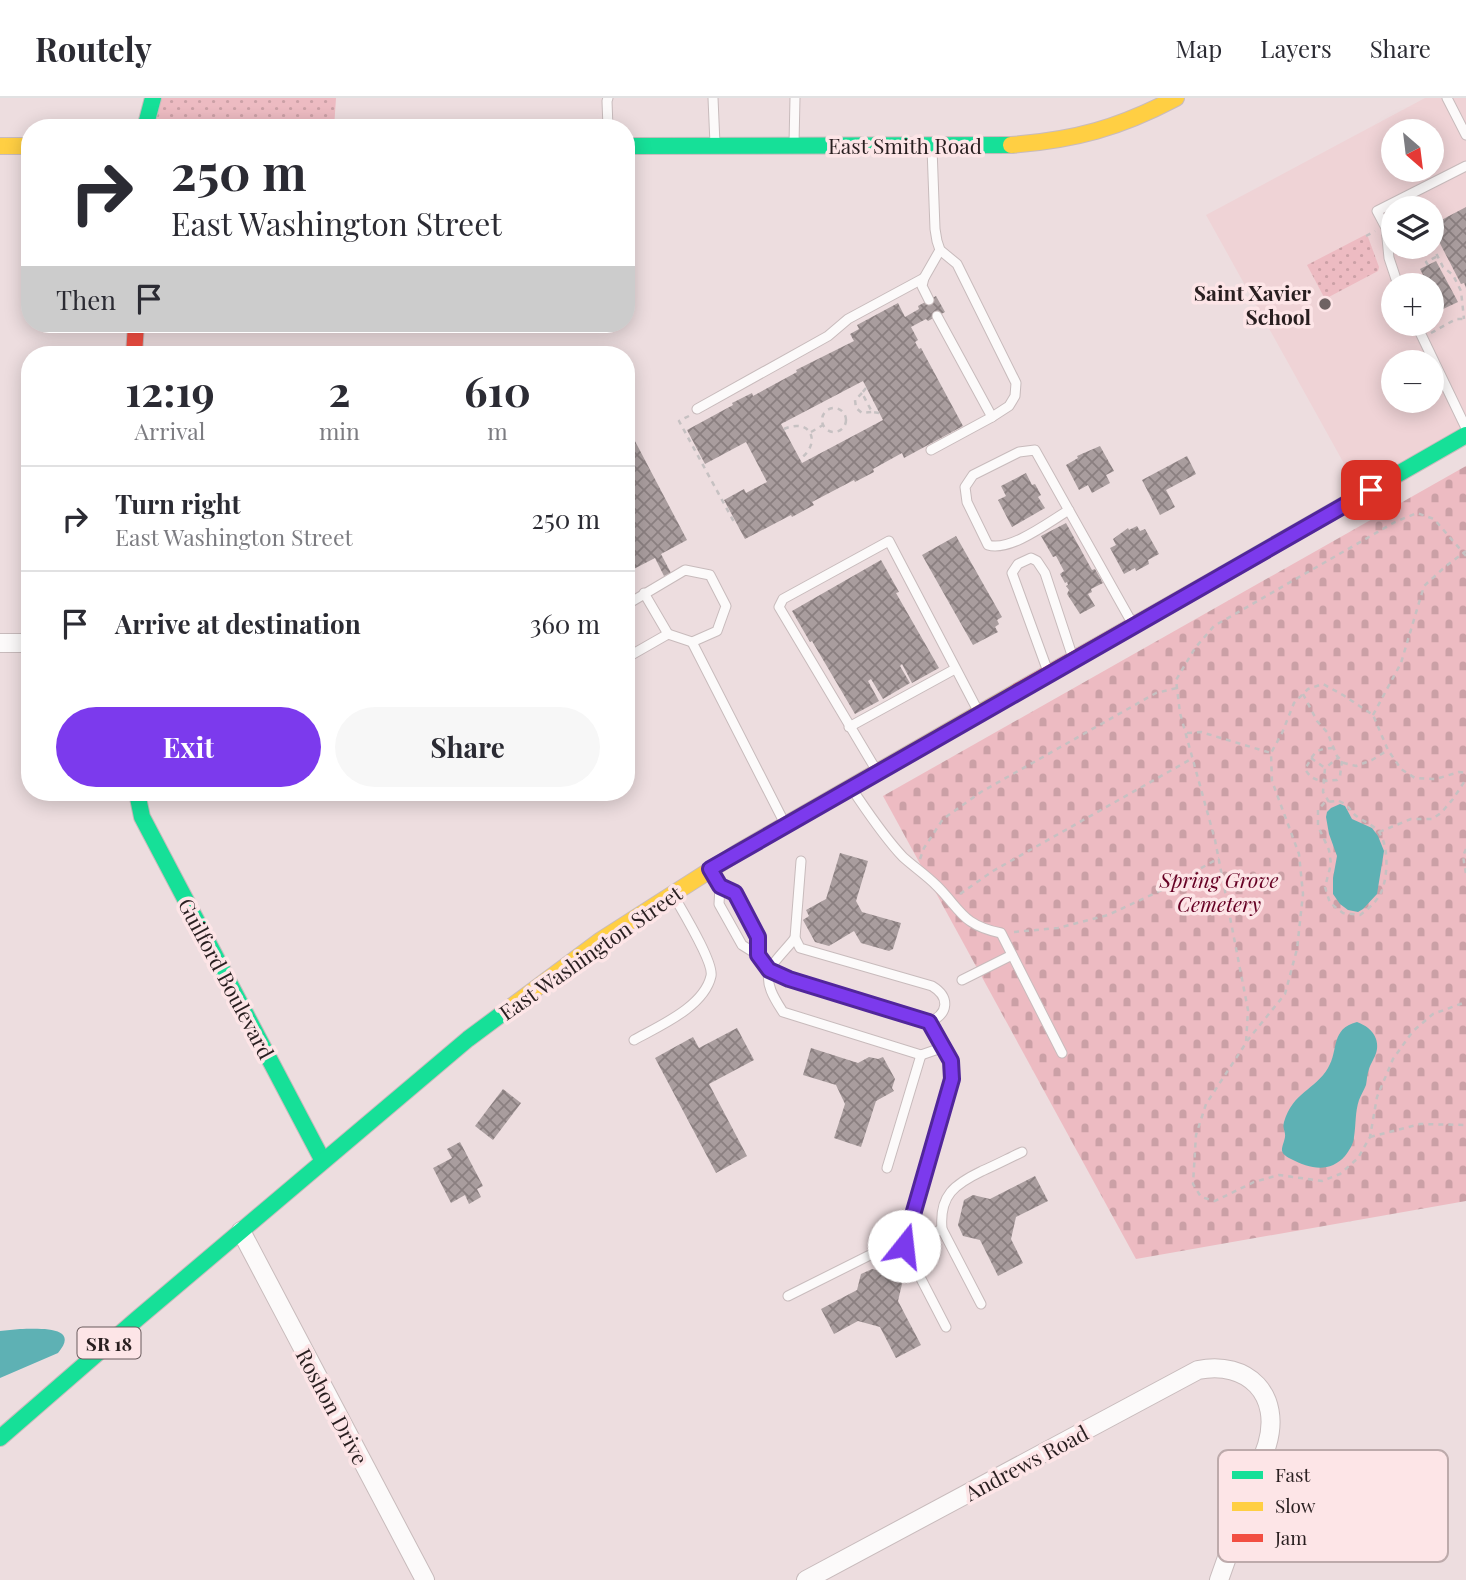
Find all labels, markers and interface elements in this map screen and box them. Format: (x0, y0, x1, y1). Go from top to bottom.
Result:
text: Routely (35, 26, 152, 70)
text: Map (1176, 32, 1222, 64)
text: Layers (1260, 32, 1332, 64)
text: Share (1370, 32, 1431, 64)
north arrow (1381, 119, 1444, 182)
map controls (1381, 119, 1444, 413)
street label: East Smith Road (828, 131, 982, 159)
text: 250 m (171, 138, 307, 203)
icon: right (56, 147, 147, 238)
button: layers (1381, 196, 1444, 259)
text: East Washington Street (171, 201, 502, 244)
button: + (1381, 273, 1444, 336)
place label: Saint Xavier School (1194, 278, 1311, 330)
icon: arrive (130, 280, 168, 318)
text: Then (56, 282, 116, 317)
marker: Saint Xavier School (1317, 296, 1333, 312)
button: − (1381, 350, 1444, 413)
text: 12:19 (125, 362, 215, 418)
text: 2 (328, 362, 350, 418)
text: 610 (464, 362, 531, 418)
text: Arrival (135, 415, 205, 446)
text: min (319, 415, 360, 446)
text: m (487, 415, 508, 446)
pin (1341, 460, 1401, 520)
icon: arrive (1352, 471, 1390, 509)
text: Turn right (115, 486, 241, 521)
icon: right (56, 500, 94, 538)
text: 250 m (532, 501, 600, 536)
text: East Washington Street (115, 521, 353, 552)
icon: arrive (56, 605, 94, 643)
text: Arrive at destination (115, 606, 361, 641)
text: 360 m (530, 606, 600, 641)
button: Exit (56, 707, 321, 787)
button: Share (335, 707, 600, 787)
park label: Spring Grove Cemetery (1159, 865, 1279, 917)
street label: East Washington Street (493, 878, 687, 1026)
street label: Guilford Boulevard (173, 893, 281, 1063)
position arrow (867, 1209, 941, 1283)
road number: SR 18 (78, 1328, 140, 1358)
street label: Roshon Drive (291, 1343, 375, 1469)
street label: Andrews Road (959, 1418, 1093, 1507)
legend (1218, 1450, 1448, 1562)
text: Fast (1275, 1461, 1311, 1487)
text: Slow (1275, 1492, 1316, 1518)
text: Jam (1274, 1524, 1307, 1550)

